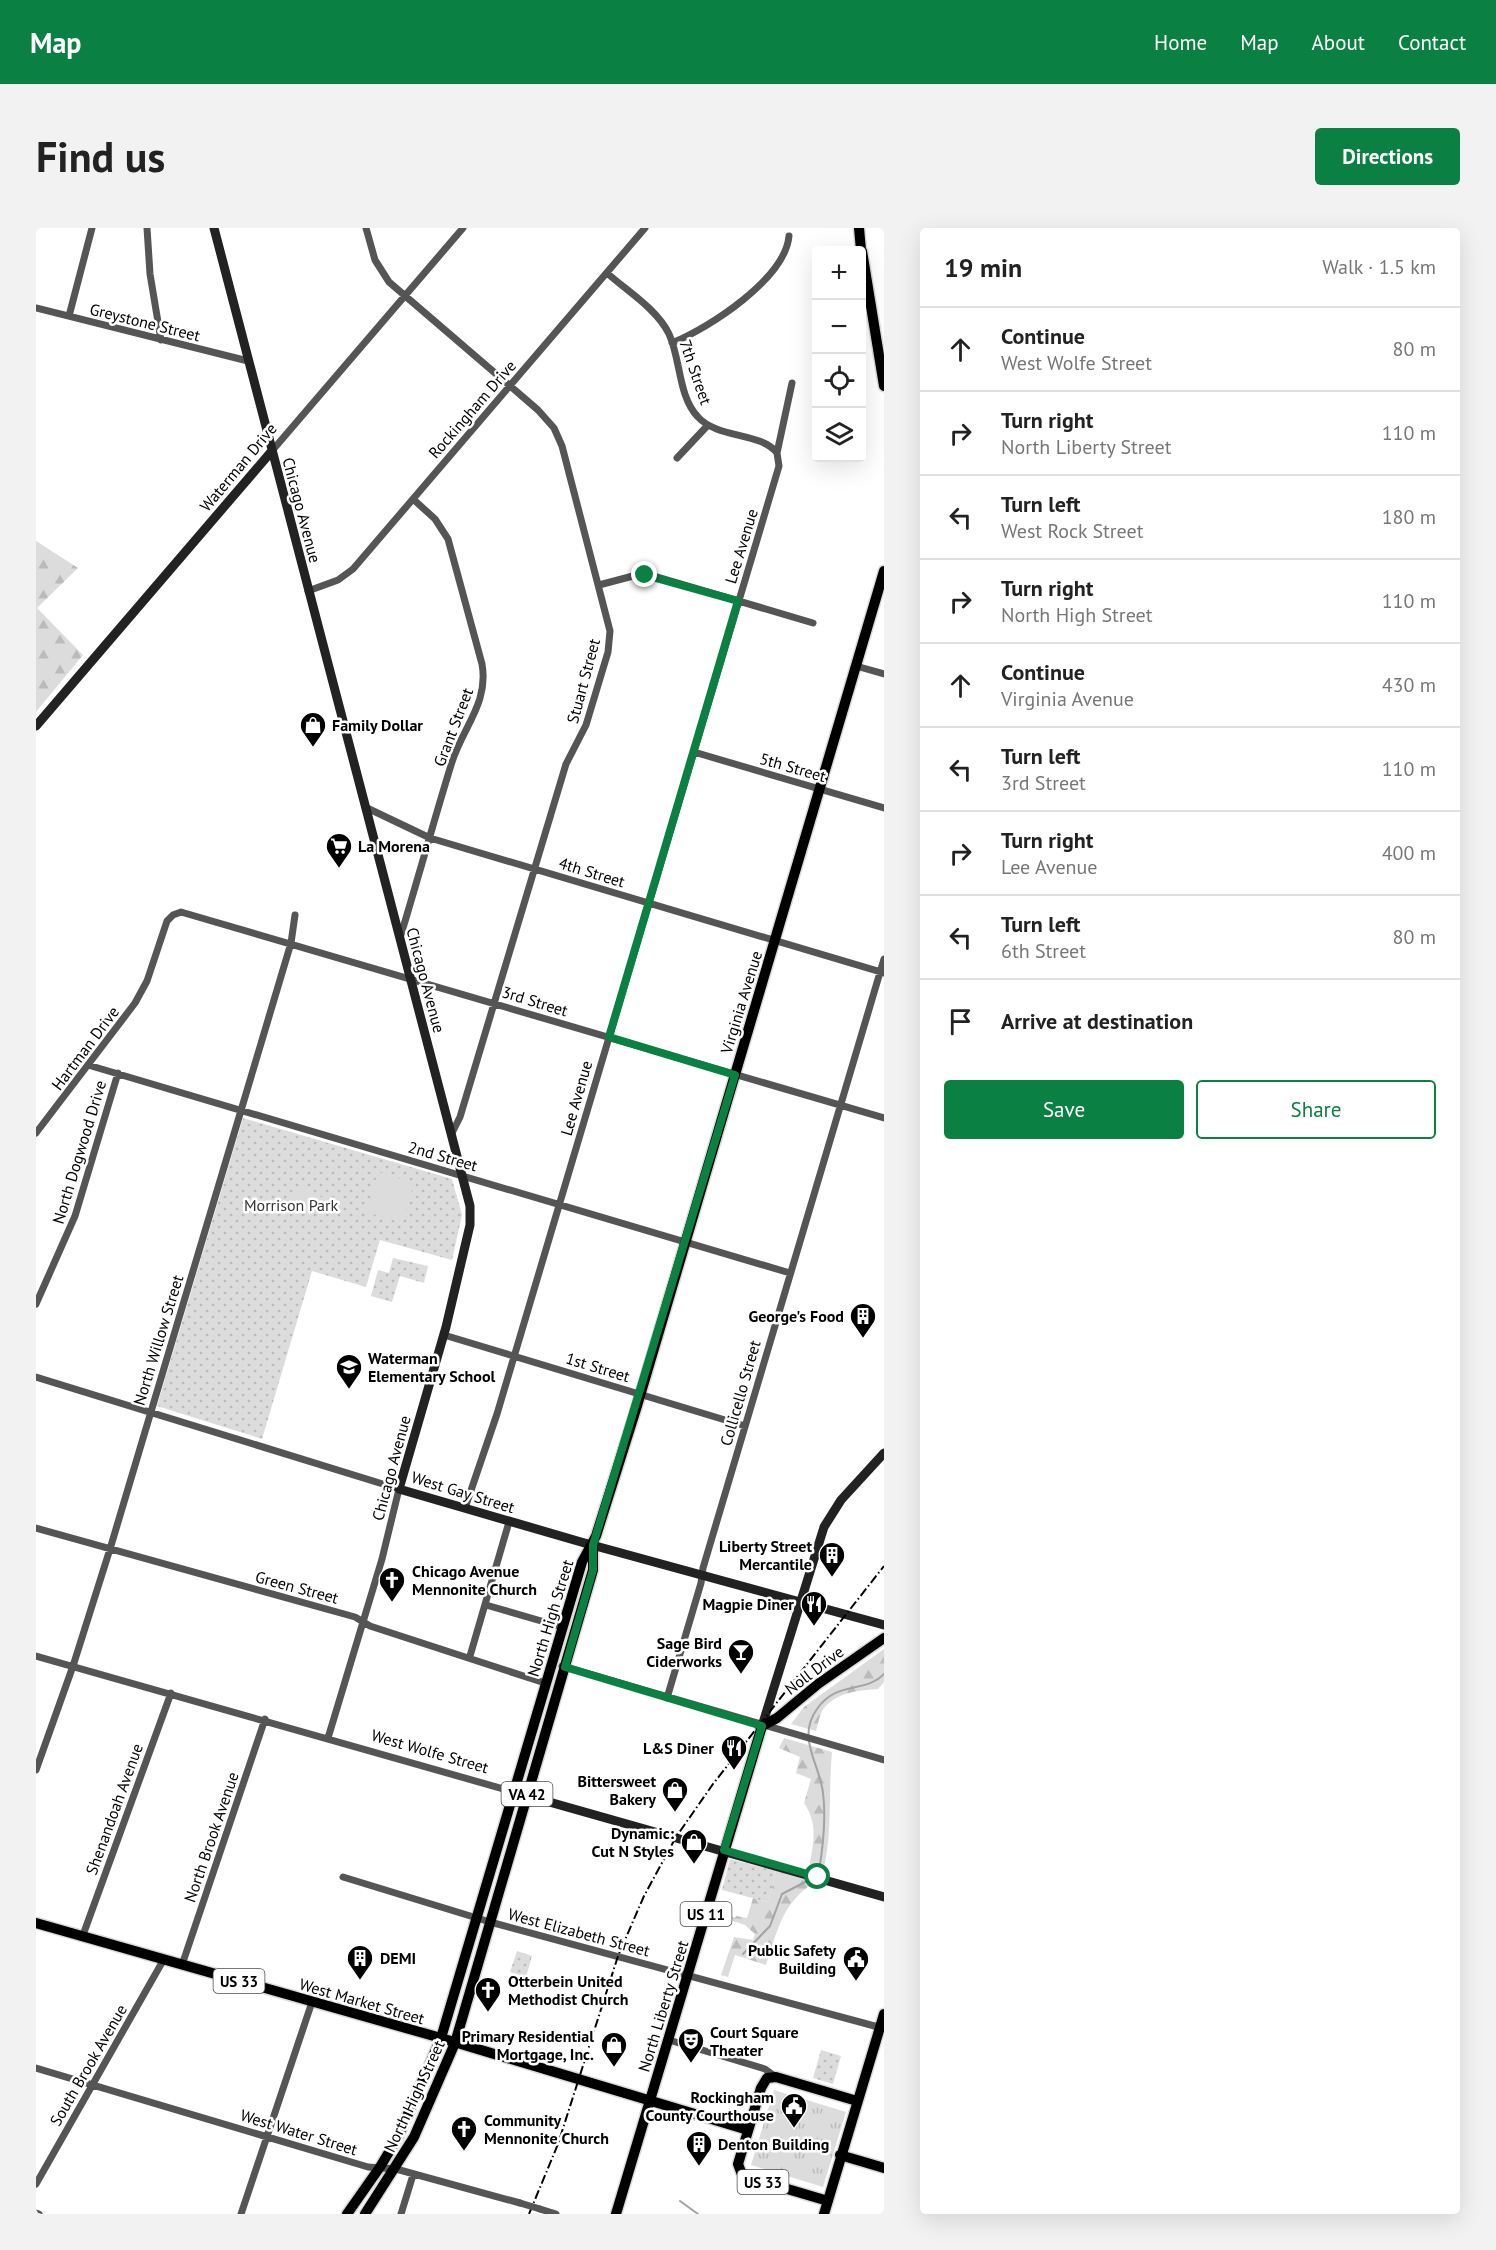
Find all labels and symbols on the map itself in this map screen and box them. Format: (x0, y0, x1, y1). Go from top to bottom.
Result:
street label: Greystone Street (88, 299, 203, 346)
street label: 7th Street (676, 337, 717, 408)
street label: Rockingham Drive (424, 356, 520, 462)
street label: Waterman Drive (195, 419, 281, 515)
street label: Chicago Avenue (278, 455, 326, 565)
street label: Lee Avenue (720, 506, 762, 586)
route end (631, 561, 657, 587)
street label: Stuart Street (562, 636, 604, 726)
street label: Grant Street (429, 684, 477, 769)
shop icon: Family Dollar (298, 710, 328, 748)
place label: Family Dollar (332, 715, 423, 735)
street label: 5th Street (758, 748, 829, 786)
supermarket icon: La Morena (324, 831, 354, 869)
place label: La Morena (358, 836, 430, 856)
street label: 4th Street (557, 852, 628, 892)
street label: Chicago Avenue (402, 925, 450, 1035)
street label: Virginia Avenue (716, 948, 766, 1057)
street label: 3rd Street (500, 982, 571, 1021)
street label: Hartman Drive (47, 1002, 123, 1094)
street label: Lee Avenue (556, 1058, 596, 1138)
street label: North Dogwood Drive (48, 1078, 110, 1226)
street label: 2nd Street (406, 1137, 481, 1176)
park label: Morrison Park (244, 1195, 338, 1215)
street label: North Willow Street (129, 1272, 187, 1408)
building icon: George's Food (848, 1301, 878, 1339)
place label: George's Food (748, 1306, 844, 1326)
street label: Collicello Street (715, 1337, 765, 1448)
place label: Waterman Elementary School (368, 1348, 495, 1386)
street label: 1st Street (564, 1348, 633, 1386)
school or university icon: Waterman Elementary School (334, 1352, 364, 1390)
street label: Chicago Avenue (367, 1413, 415, 1523)
street label: West Gay Street (409, 1467, 518, 1517)
place label: Liberty Street Mercantile (719, 1536, 812, 1574)
building icon: Liberty Street Mercantile (817, 1540, 847, 1578)
street label: North High Street (523, 1557, 577, 1679)
place label: Chicago Avenue Mennonite Church (412, 1561, 537, 1599)
church icon: Chicago Avenue Mennonite Church (377, 1565, 407, 1603)
street label: Green Street (253, 1566, 341, 1608)
restaurant icon: Magpie Diner (799, 1589, 829, 1627)
place label: Magpie Diner (702, 1594, 794, 1614)
place label: Sage Bird Ciderworks (646, 1633, 722, 1671)
bar icon: Sage Bird Ciderworks (726, 1637, 756, 1675)
street label: Noll Drive (780, 1641, 848, 1699)
street label: West Wolfe Street (369, 1725, 491, 1777)
restaurant icon: L&S Diner (719, 1733, 749, 1771)
place label: L&S Diner (643, 1738, 714, 1758)
street label: Shenandoah Avenue (81, 1741, 147, 1877)
street label: North Brook Avenue (179, 1769, 243, 1905)
place label: Bittersweet Bakery (578, 1771, 656, 1809)
shop icon: Bittersweet Bakery (660, 1775, 690, 1813)
road number: VA 42 (502, 1782, 552, 1806)
place label: Dynamic: Cut N Styles (592, 1823, 675, 1861)
shop icon: Dynamic: Cut N Styles (679, 1827, 709, 1865)
route start (804, 1863, 830, 1889)
road number: US 11 (680, 1902, 732, 1926)
street label: West Elizabeth Street (506, 1903, 653, 1961)
street label: North Liberty Street (633, 1937, 693, 2074)
place label: Public Safety Building (748, 1940, 836, 1978)
building icon: DEMI (345, 1943, 375, 1981)
public building icon: Public Safety Building (841, 1944, 871, 1982)
place label: DEMI (380, 1948, 416, 1968)
road number: US 33 (214, 1969, 264, 1993)
place label: Otterbein United Methodist Church (508, 1971, 628, 2009)
street label: West Market Street (297, 1974, 427, 2029)
church icon: Otterbein United Methodist Church (473, 1975, 503, 2013)
street label: South Brook Avenue (45, 2001, 131, 2129)
place label: Court Square Theater (710, 2022, 799, 2060)
place label: Primary Residential Mortgage, Inc. (462, 2026, 594, 2064)
theatre icon: Court Square Theater (676, 2026, 706, 2064)
shop icon: Primary Residential Mortgage, Inc. (599, 2030, 629, 2068)
street label: North High Street (379, 2036, 449, 2155)
place label: Rockingham County Courthouse (646, 2087, 774, 2125)
public building icon: Rockingham County Courthouse (779, 2091, 809, 2129)
street label: West Water Street (238, 2105, 360, 2159)
place label: Community Mennonite Church (484, 2110, 609, 2148)
church icon: Community Mennonite Church (449, 2114, 479, 2152)
building icon: Denton Building (684, 2129, 714, 2167)
place label: Denton Building (718, 2134, 829, 2154)
road number: US 33 (738, 2170, 788, 2194)

